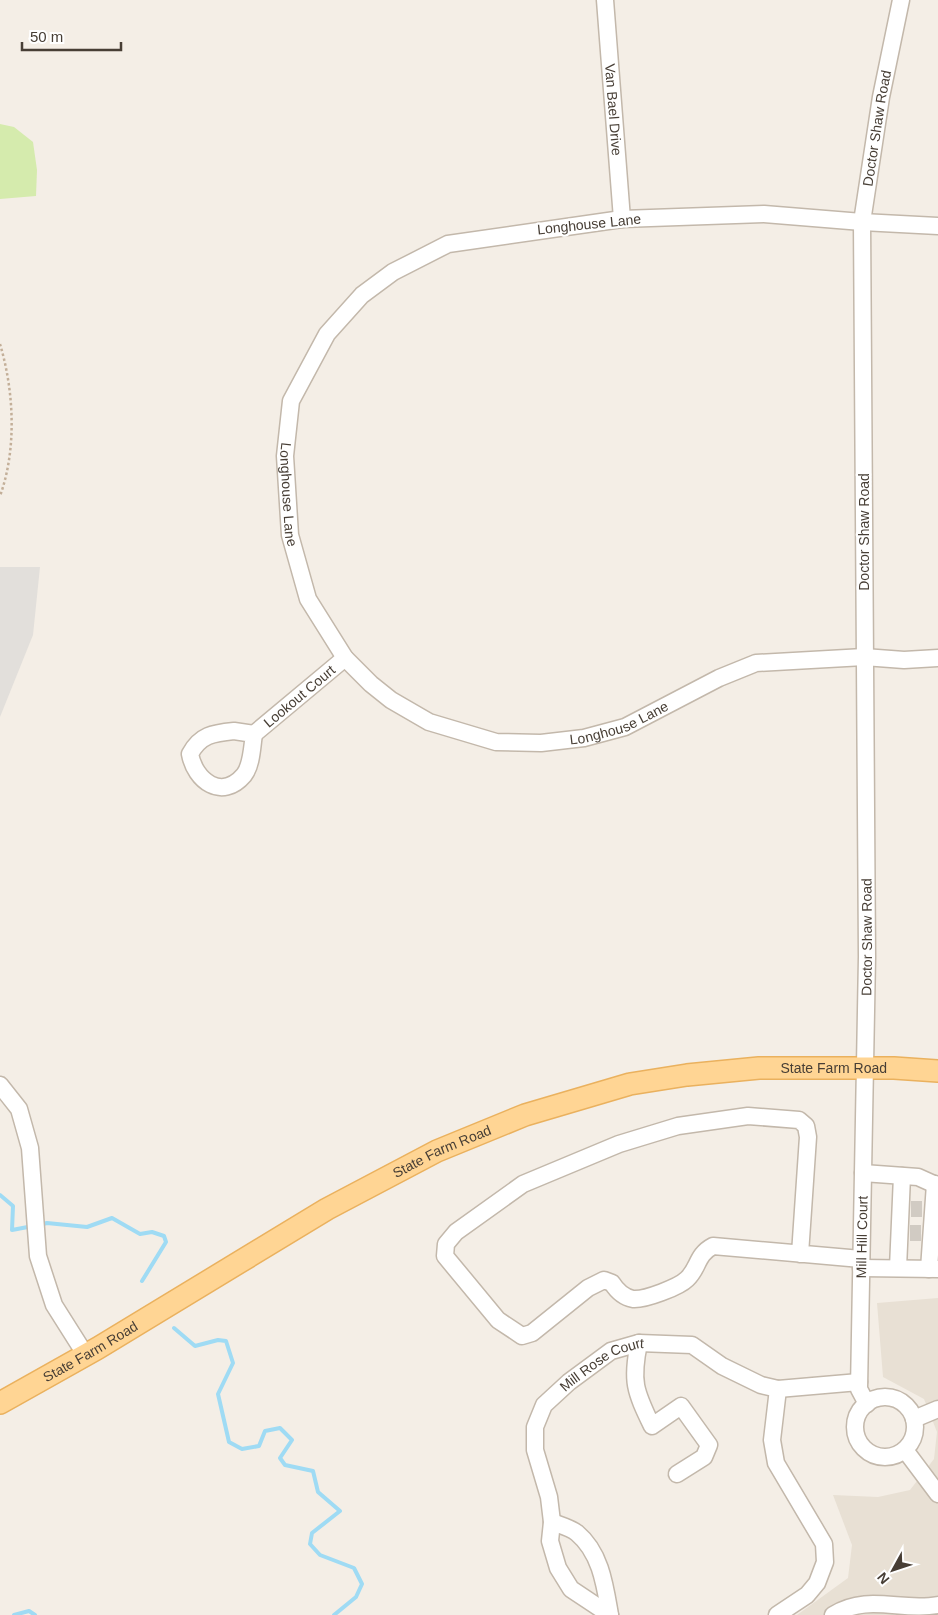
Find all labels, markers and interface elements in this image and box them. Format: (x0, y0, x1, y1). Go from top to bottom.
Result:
scale bar (22, 20, 121, 52)
text: 50 m (30, 28, 63, 45)
street label: Van Bael Drive (602, 63, 625, 157)
street label: Doctor Shaw Road (860, 69, 894, 188)
street label: Longhouse Lane (536, 211, 642, 237)
street label: Longhouse Lane (277, 442, 301, 549)
street label: Doctor Shaw Road (856, 473, 872, 591)
street label: Lookout Court (260, 662, 338, 731)
street label: Longhouse Lane (569, 698, 671, 748)
street label: Doctor Shaw Road (858, 878, 875, 996)
street label: State Farm Road (780, 1060, 887, 1076)
street label: State Farm Road (390, 1122, 493, 1181)
street label: Mill Hill Court (853, 1195, 871, 1278)
street label: State Farm Road (40, 1318, 141, 1385)
street label: Mill Rose Court (556, 1335, 644, 1394)
north arrow (868, 1545, 918, 1595)
text: N (874, 1569, 892, 1587)

